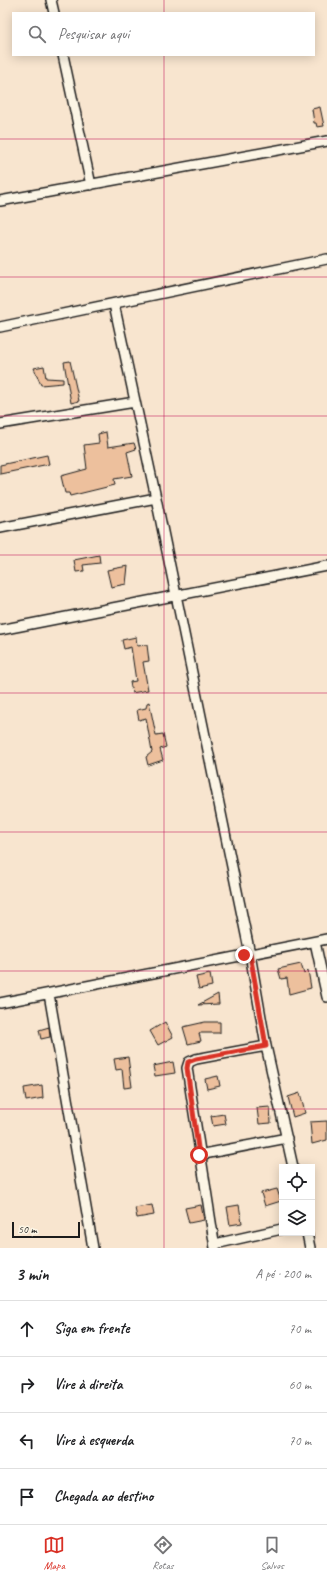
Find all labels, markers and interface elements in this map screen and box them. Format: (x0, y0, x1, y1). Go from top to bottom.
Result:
search box (12, 12, 315, 56)
icon: search (26, 23, 48, 45)
text: Pesquisar aqui (58, 25, 129, 44)
route end (235, 946, 253, 964)
route start (190, 1146, 208, 1164)
map controls (279, 1164, 315, 1236)
button: locate (279, 1164, 315, 1200)
button: layers (279, 1200, 315, 1236)
scale bar (12, 1220, 80, 1239)
text: 50 m (18, 1222, 37, 1236)
text: 3 min (16, 1264, 49, 1285)
text: A pé · 200 m (255, 1266, 311, 1282)
icon: ahead (16, 1318, 38, 1340)
text: Siga em frente (54, 1319, 130, 1338)
text: 70 m (289, 1321, 311, 1337)
icon: right (16, 1374, 38, 1396)
text: Vire à direita (54, 1375, 123, 1394)
text: 60 m (289, 1377, 311, 1393)
icon: left (16, 1430, 38, 1452)
text: Vire à esquerda (54, 1431, 133, 1450)
text: 70 m (289, 1433, 311, 1449)
icon: arrive (16, 1486, 38, 1508)
text: Chegada ao destino (54, 1487, 153, 1506)
tab: Mapa (43, 1534, 65, 1572)
tab: Rotas (152, 1534, 174, 1572)
tab: Salvos (260, 1534, 284, 1572)

